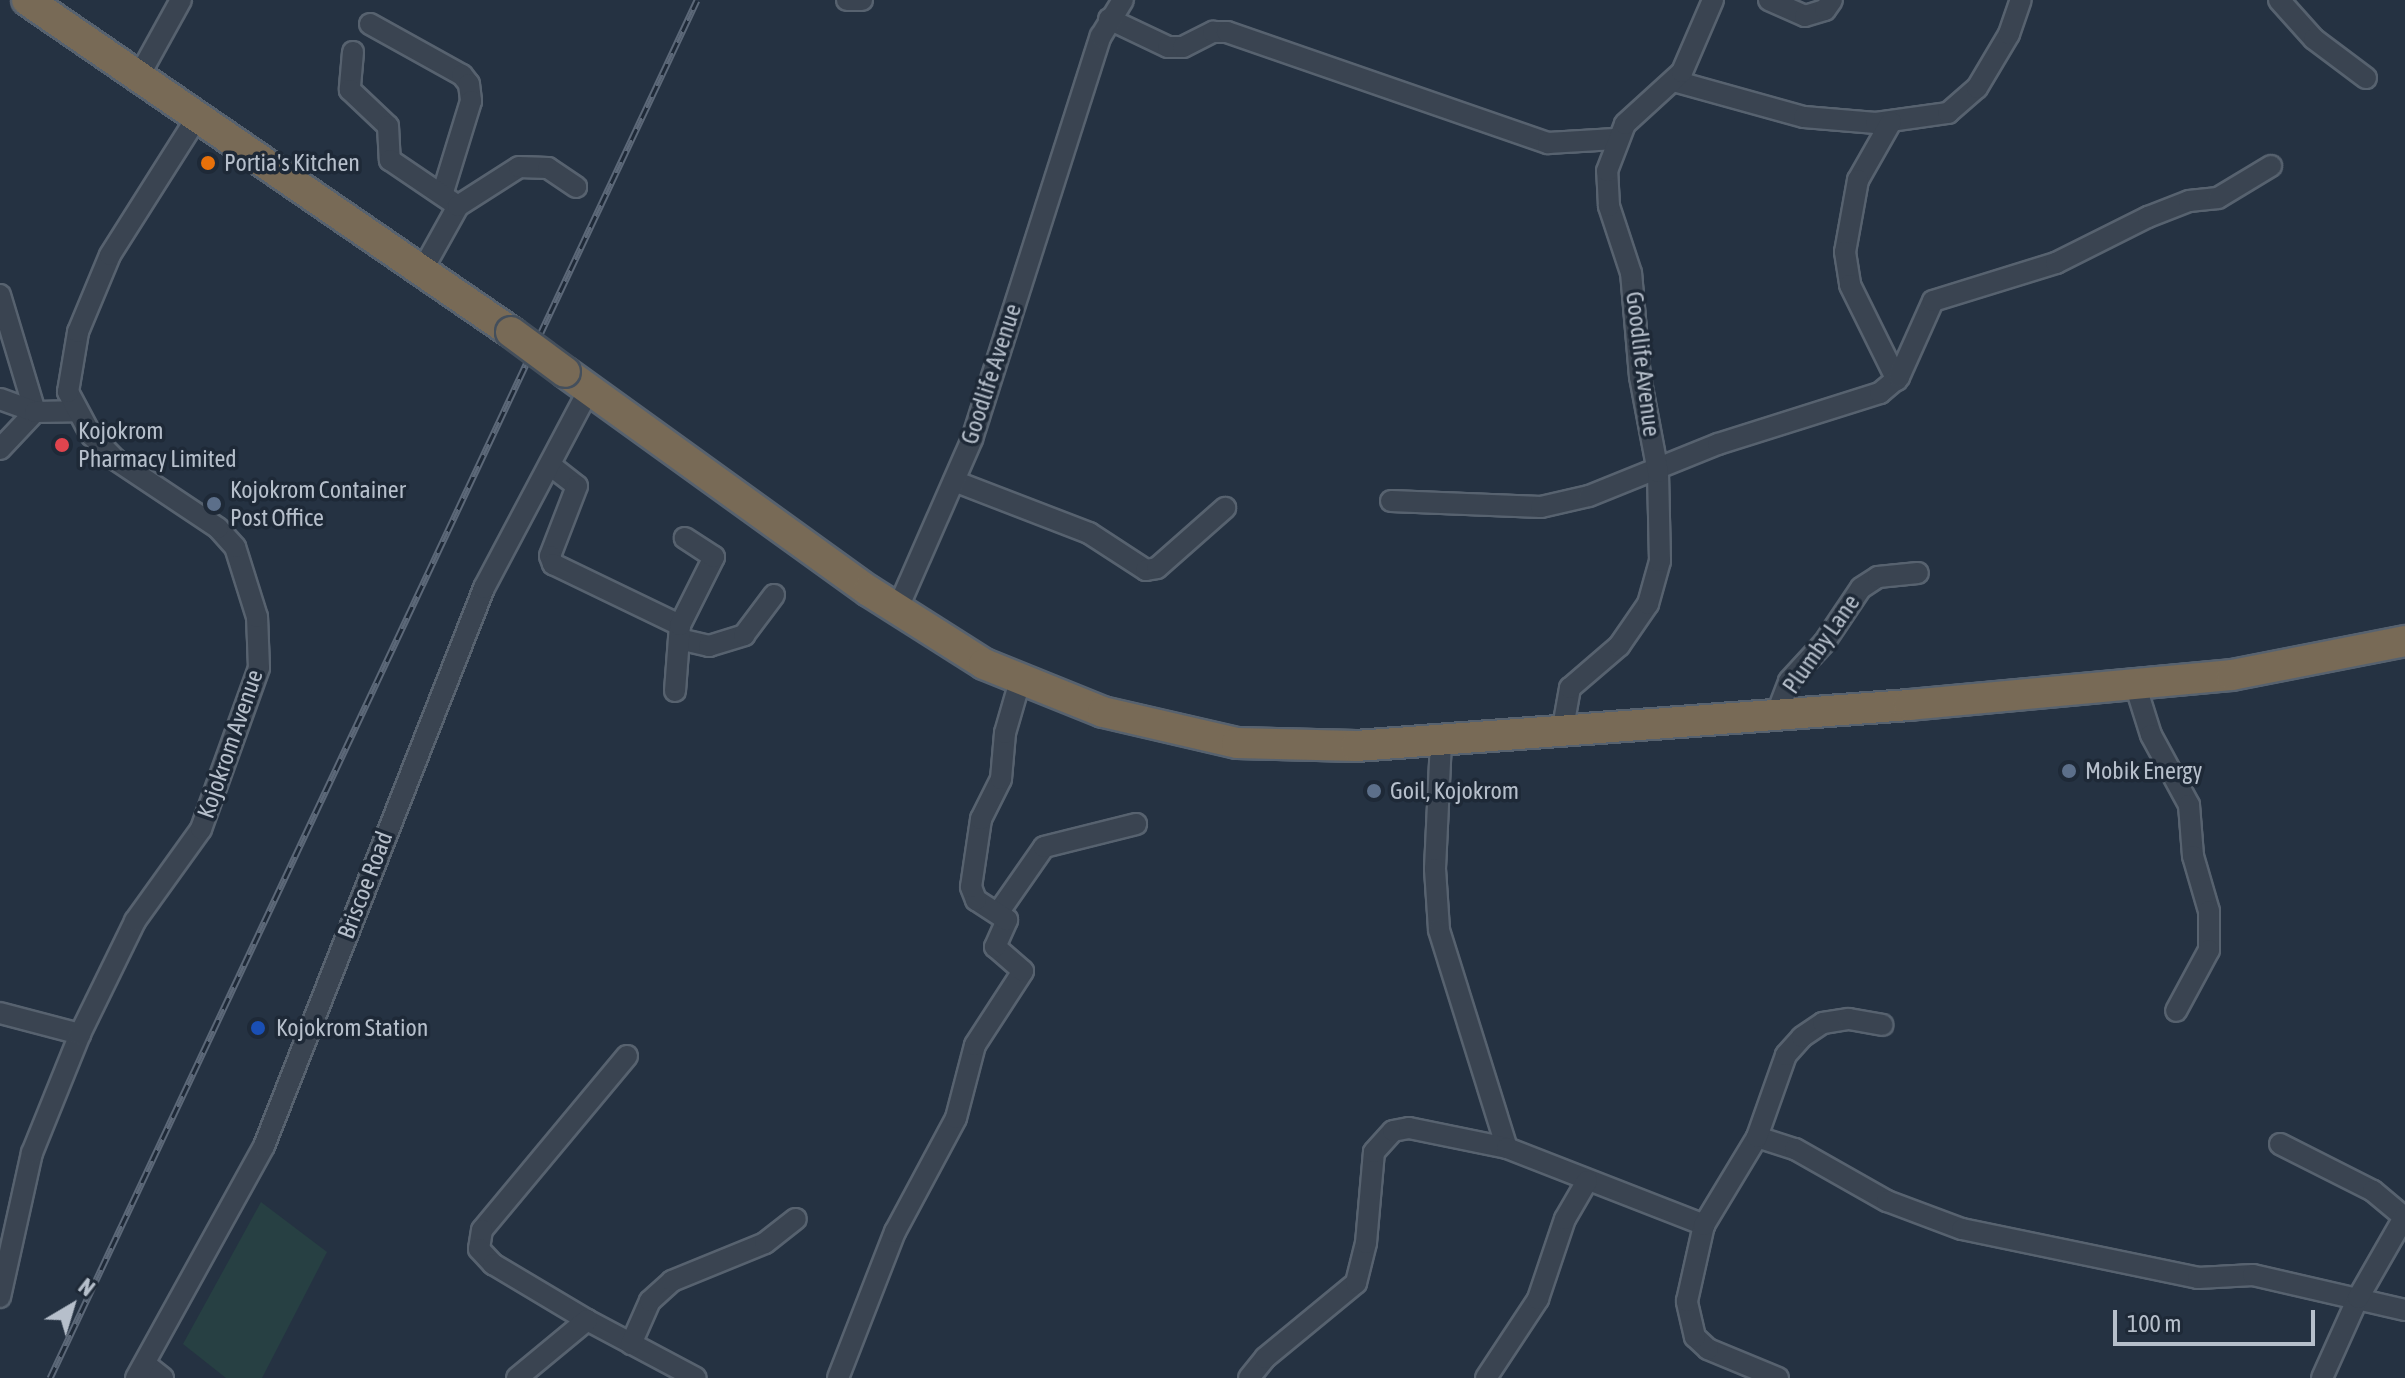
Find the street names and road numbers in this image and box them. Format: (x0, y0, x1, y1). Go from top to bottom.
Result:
street label: Goodlife Avenue (1620, 290, 1666, 438)
street label: Goodlife Avenue (955, 300, 1027, 448)
street label: Plumby Lane (1776, 589, 1866, 699)
street label: Kojokrom Avenue (191, 666, 269, 822)
street label: Briscoe Road (331, 827, 399, 943)

